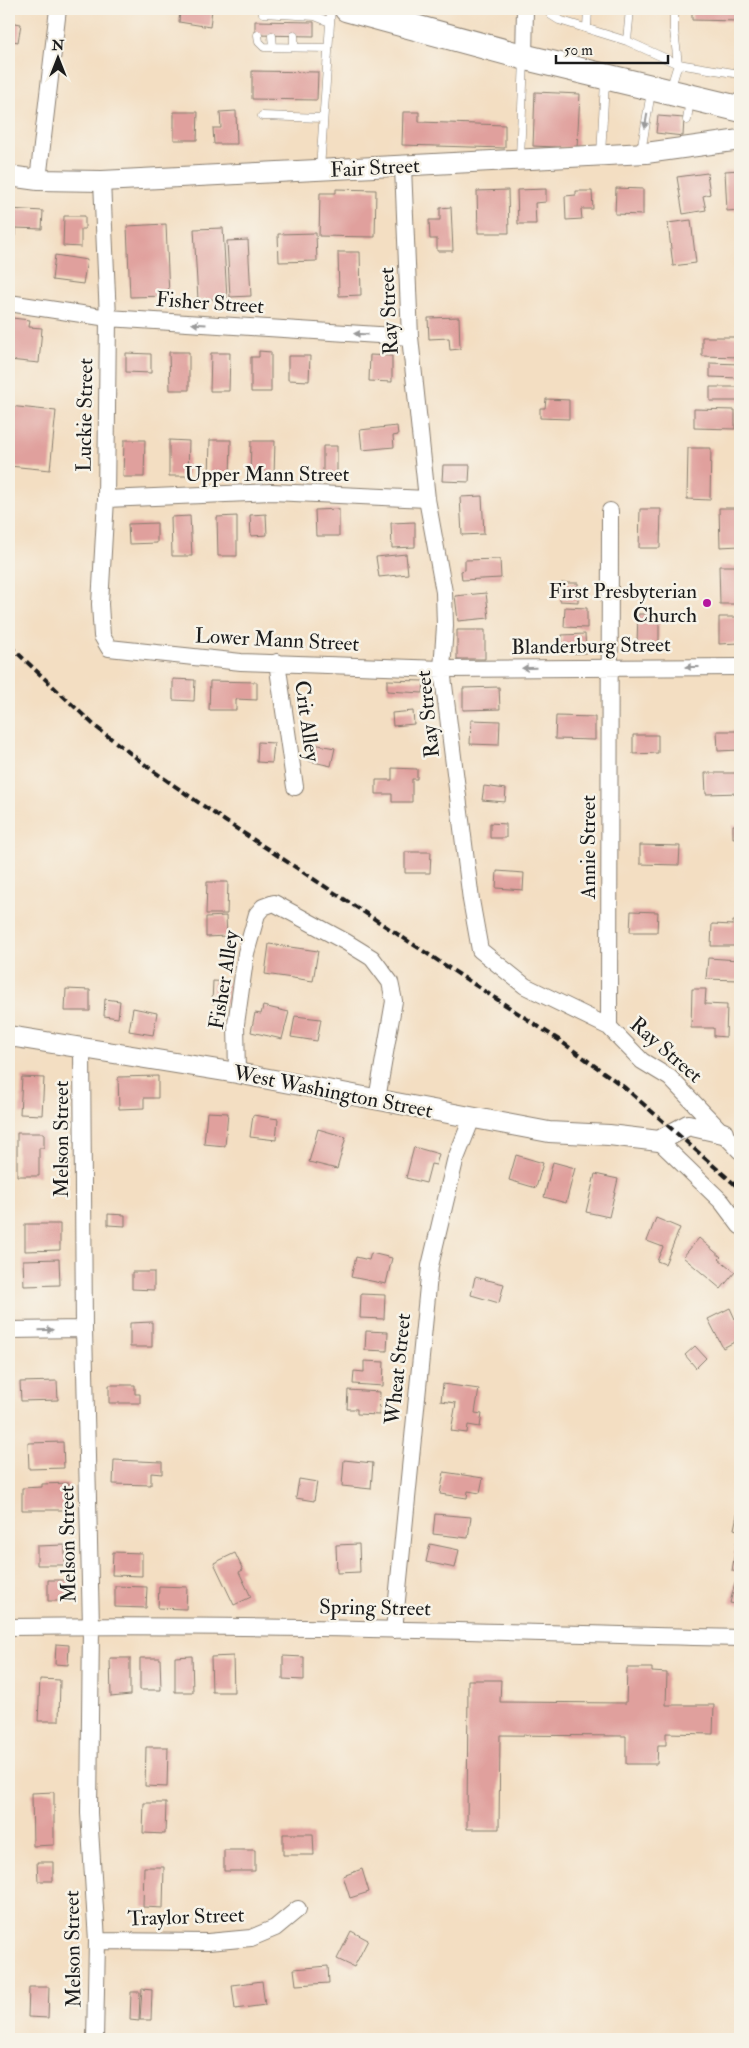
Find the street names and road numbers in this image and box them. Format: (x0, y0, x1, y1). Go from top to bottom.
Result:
street label: Fair Street (330, 152, 421, 184)
street label: Ray Street (373, 266, 405, 356)
street label: Fisher Street (155, 286, 265, 320)
street label: Luckie Street (71, 358, 99, 472)
street label: Upper Mann Street (185, 461, 350, 488)
street label: Lower Mann Street (194, 622, 360, 658)
street label: Blanderburg Street (511, 631, 671, 661)
street label: Ray Street (410, 669, 446, 759)
street label: Crit Alley (288, 679, 326, 764)
street label: Annie Street (575, 795, 602, 900)
street label: Fisher Alley (203, 928, 245, 1031)
street label: Ray Street (624, 1011, 708, 1089)
street label: West Washington Street (230, 1059, 435, 1125)
street label: Melson Street (48, 1080, 75, 1198)
street label: Wheat Street (379, 1312, 417, 1427)
street label: Melson Street (53, 1485, 83, 1603)
street label: Spring Street (319, 1594, 431, 1622)
street label: Melson Street (58, 1890, 88, 2008)
street label: Traylor Street (127, 1901, 245, 1933)

